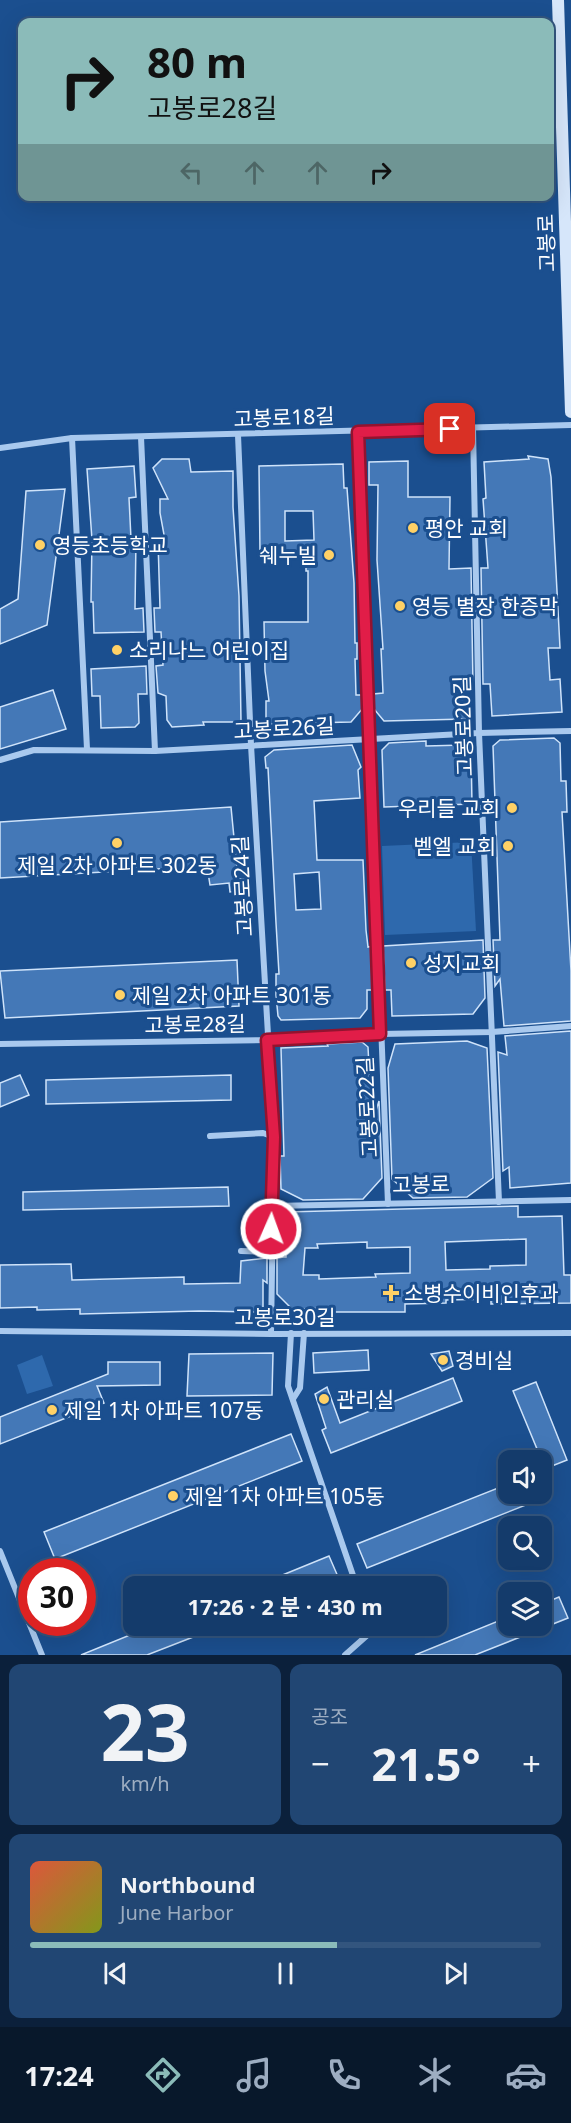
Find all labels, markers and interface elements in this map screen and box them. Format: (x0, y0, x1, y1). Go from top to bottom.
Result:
text: 80 m (147, 33, 247, 90)
icon: right (48, 42, 126, 120)
text: 고봉로28길 (147, 89, 277, 126)
icon: left (175, 156, 208, 189)
icon: ahead (238, 156, 271, 189)
icon: ahead (301, 156, 334, 189)
icon: right (364, 156, 397, 189)
street label: 고봉로 (531, 214, 561, 272)
street label: 고봉로18길 (233, 401, 335, 433)
pin (424, 403, 475, 454)
icon: arrive (433, 412, 466, 445)
place label: 평안 교회 (425, 514, 508, 542)
marker: 평안 교회 (406, 521, 420, 535)
place label: 영등초등학교 (52, 531, 168, 559)
marker: 영등초등학교 (33, 538, 47, 552)
place label: 쉐누빌 (259, 541, 317, 569)
marker: 쉐누빌 (322, 548, 336, 562)
place label: 영등 별장 한증막 (412, 592, 558, 620)
marker: 영등 별장 한증막 (393, 599, 407, 613)
place label: 소리나느 어린이집 (129, 636, 289, 664)
marker: 소리나느 어린이집 (110, 643, 124, 657)
street label: 고봉로20길 (447, 675, 479, 777)
street label: 고봉로26길 (233, 711, 335, 745)
place label: 우리들 교회 (398, 794, 500, 822)
marker: 우리들 교회 (505, 801, 519, 815)
place label: 벧엘 교회 (413, 832, 496, 860)
street label: 고봉로24길 (225, 835, 259, 937)
marker: 제일 2차 아파트 302동 (110, 836, 124, 850)
marker: 벧엘 교회 (501, 839, 515, 853)
place label: 제일 2차 아파트 302동 (17, 851, 217, 879)
place label: 성지교회 (423, 949, 500, 977)
marker: 성지교회 (404, 956, 418, 970)
place label: 제일 2차 아파트 301동 (132, 981, 332, 1009)
marker: 제일 2차 아파트 301동 (113, 988, 127, 1002)
street label: 고봉로28길 (144, 1009, 246, 1039)
street label: 고봉로22길 (350, 1056, 384, 1158)
street label: 고봉로 (392, 1169, 450, 1199)
position arrow (239, 1197, 303, 1261)
place label: 소병수이비인후과 (404, 1279, 559, 1307)
marker: 소병수이비인후과 (382, 1284, 400, 1302)
street label: 고봉로30길 (234, 1303, 336, 1331)
place label: 경비실 (455, 1346, 513, 1374)
marker: 경비실 (436, 1353, 450, 1367)
place label: 관리실 (336, 1385, 394, 1413)
marker: 관리실 (317, 1392, 331, 1406)
place label: 제일 1차 아파트 107동 (64, 1396, 264, 1424)
marker: 제일 1차 아파트 107동 (45, 1403, 59, 1417)
map controls (498, 1450, 552, 1636)
button: sound (498, 1450, 552, 1504)
place label: 제일 1차 아파트 105동 (185, 1482, 385, 1510)
marker: 제일 1차 아파트 105동 (166, 1489, 180, 1503)
button: search (498, 1516, 552, 1570)
speed limit sign: 30 (18, 1558, 96, 1636)
button: layers (498, 1582, 552, 1636)
text: 17:26 · 2 분 · 430 m (187, 1591, 383, 1621)
text: 23 (100, 1678, 190, 1784)
text: 공조 (311, 1703, 348, 1730)
text: 21.5° (372, 1733, 480, 1794)
text: − (311, 1741, 330, 1786)
text: + (522, 1741, 541, 1786)
text: km/h (120, 1770, 170, 1797)
text: Northbound (120, 1869, 255, 1899)
text: June Harbor (120, 1899, 234, 1926)
icon: previous (99, 1957, 132, 1990)
icon: pause (269, 1957, 302, 1990)
icon: next (439, 1957, 472, 1990)
icon: directions (142, 2054, 184, 2096)
icon: music (233, 2054, 275, 2096)
icon: phone (323, 2054, 365, 2096)
icon: climate (414, 2054, 456, 2096)
icon: car (505, 2054, 547, 2096)
text: 17:24 (24, 2057, 94, 2094)

